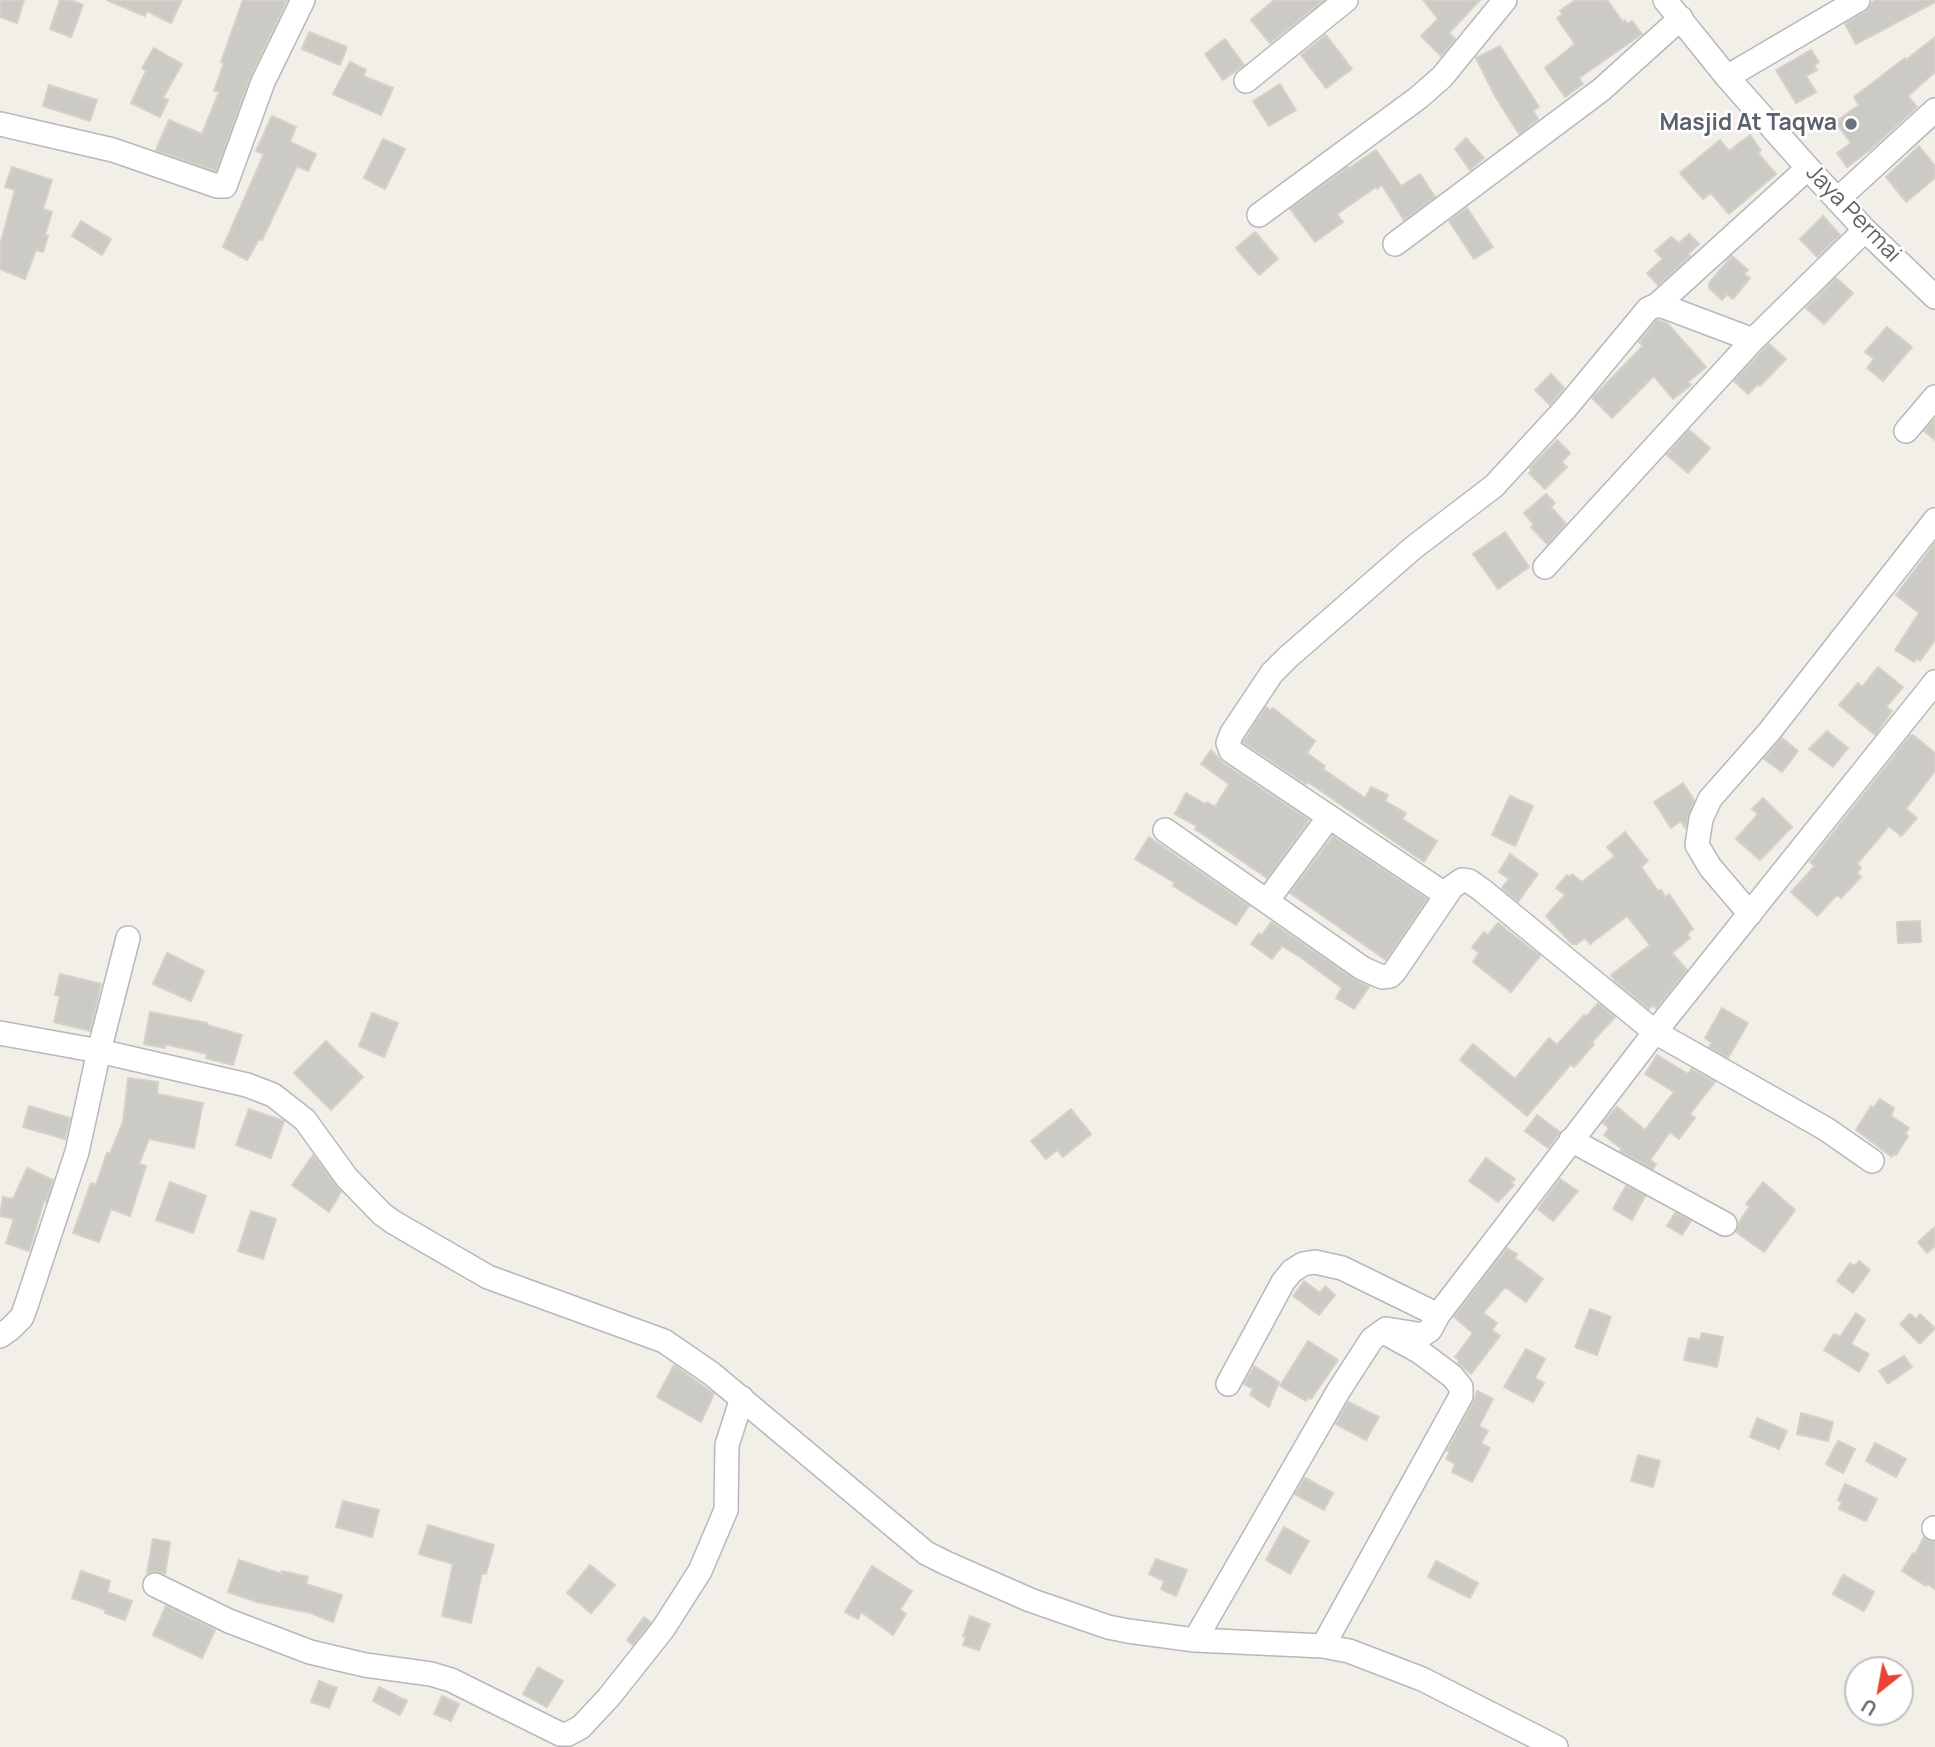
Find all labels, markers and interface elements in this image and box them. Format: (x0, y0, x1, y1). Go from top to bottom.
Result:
place label: Masjid At Taqwa (1659, 110, 1837, 138)
marker: Masjid At Taqwa (1843, 116, 1859, 132)
street label: Jaya Permai (1800, 159, 1906, 269)
north arrow (1844, 1656, 1914, 1726)
text: U (1857, 1693, 1882, 1722)

